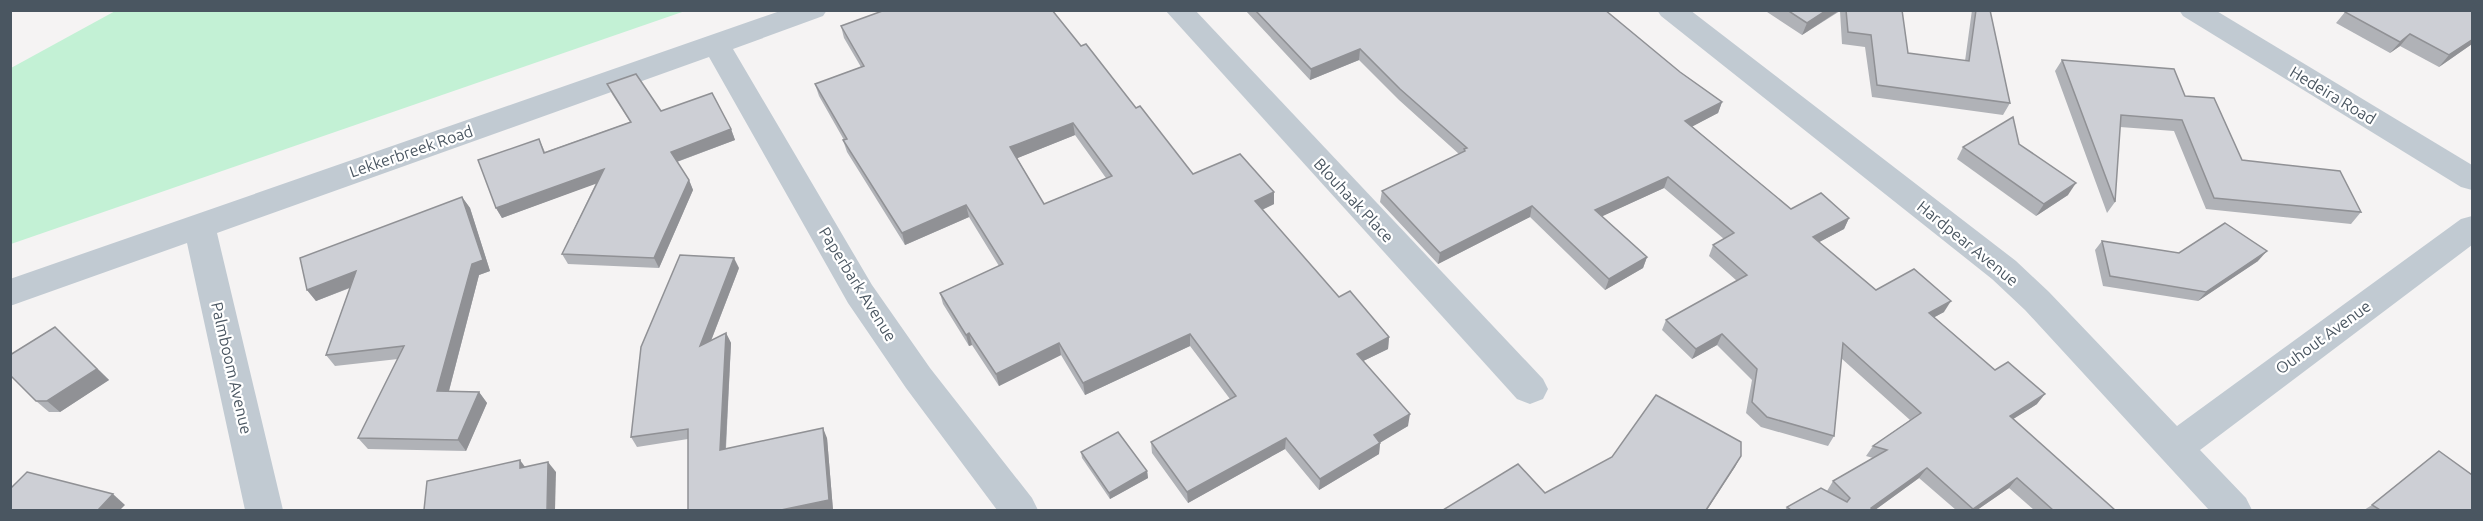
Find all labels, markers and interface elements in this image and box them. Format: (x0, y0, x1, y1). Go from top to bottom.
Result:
street label: Hedeira Road (2287, 62, 2379, 128)
street label: Lekkerbreek Road (347, 121, 475, 181)
street label: Blouhaak Place (1310, 154, 1398, 246)
street label: Hardpear Avenue (1914, 197, 2022, 289)
street label: Paperbark Avenue (816, 224, 900, 344)
street label: Ouhout Avenue (2272, 296, 2374, 378)
street label: Palmboom Avenue (208, 300, 256, 436)

